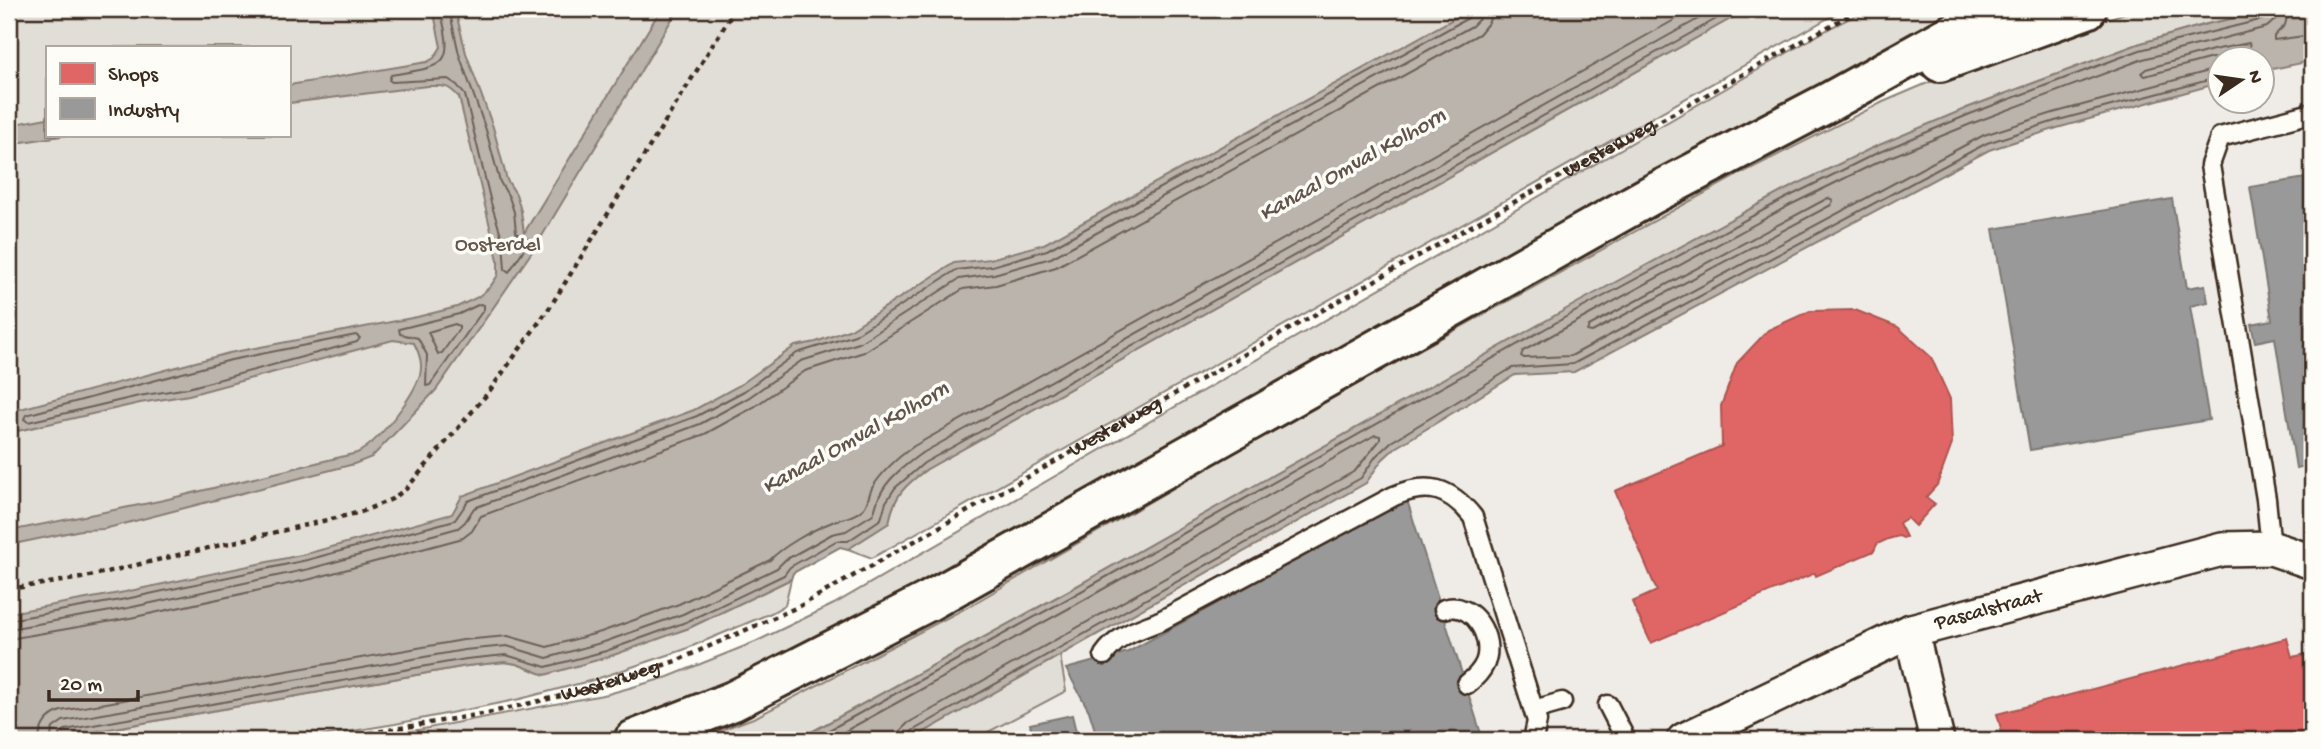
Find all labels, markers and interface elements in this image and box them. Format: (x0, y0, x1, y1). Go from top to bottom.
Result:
legend (46, 46, 290, 136)
north arrow (2206, 46, 2276, 116)
text: Shops (108, 64, 159, 89)
text: N (2242, 68, 2267, 86)
text: Industry (108, 100, 179, 125)
water label: Kanaal Omval Kolhorn (1255, 103, 1452, 228)
street label: Westerweg (1559, 113, 1660, 185)
park label: Oosterdel (455, 234, 541, 259)
water label: Kanaal Omval Kolhorn (758, 376, 955, 501)
street label: Westerweg (1065, 391, 1166, 463)
street label: Pascalstraat (1931, 584, 2047, 637)
street label: Westerweg (559, 655, 663, 708)
scale bar (49, 658, 138, 702)
text: 20 m (60, 674, 102, 699)

